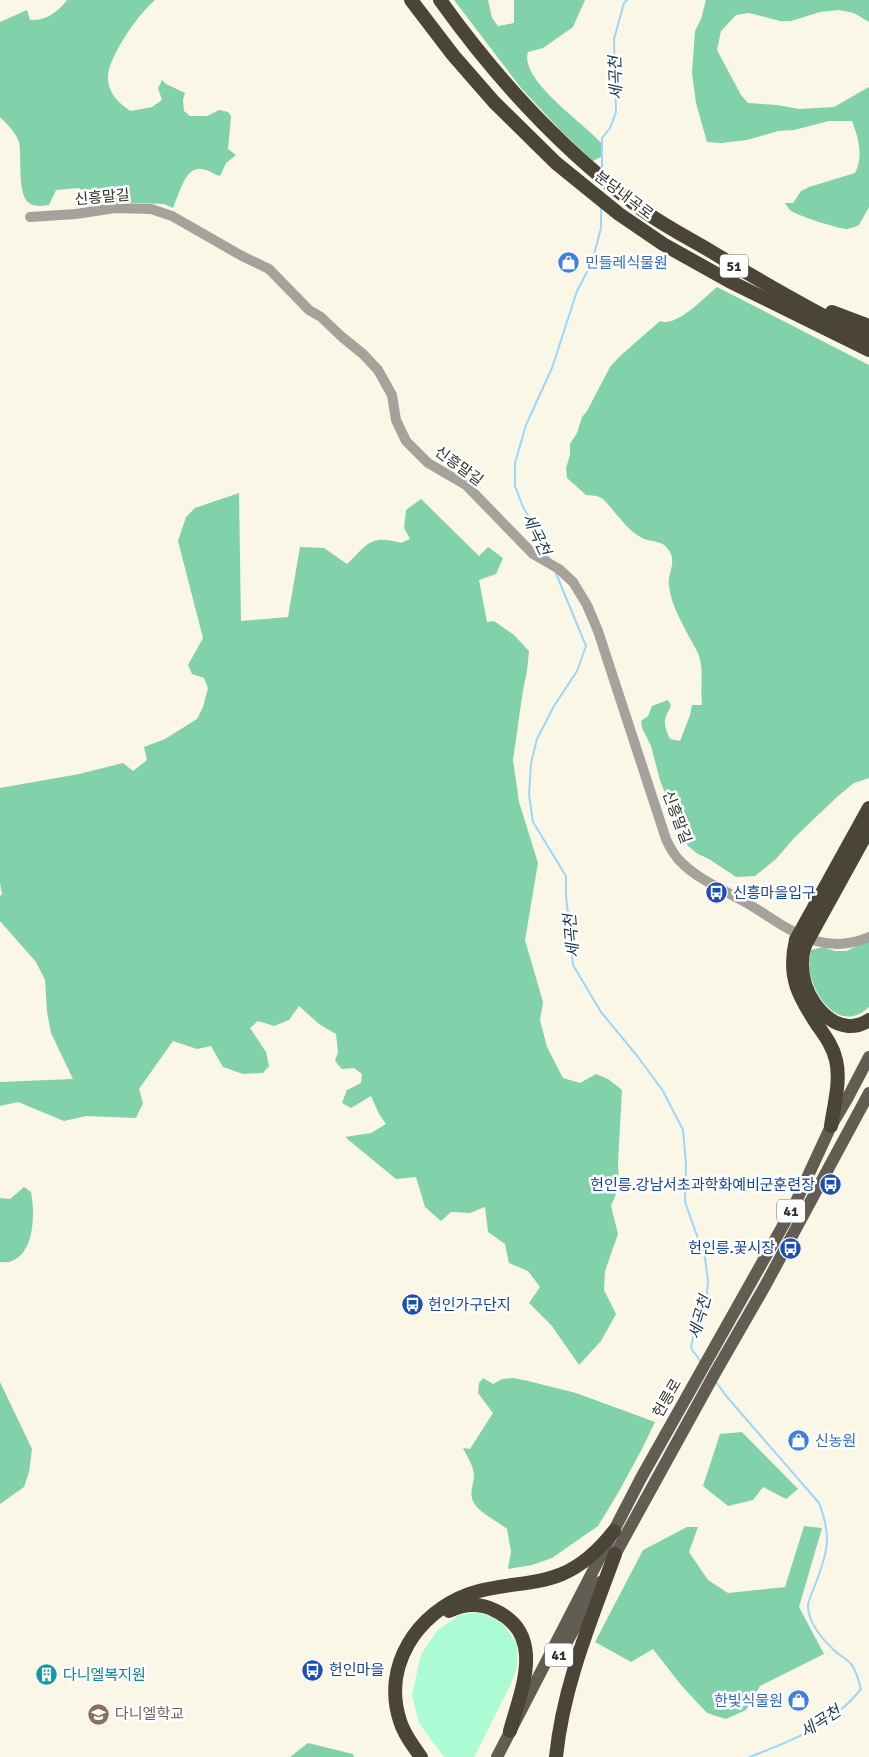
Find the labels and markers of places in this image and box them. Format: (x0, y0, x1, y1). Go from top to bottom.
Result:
shop icon: 민들레식물원 (557, 251, 581, 275)
place label: 민들레식물원 (585, 254, 668, 272)
bus stop icon: 신흥마을입구 (705, 881, 729, 905)
place label: 신흥마을입구 (733, 884, 816, 902)
bus stop icon: 헌인릉.강남서초과학화예비군훈련장 (819, 1173, 843, 1197)
place label: 헌인릉.강남서초과학화예비군훈련장 (590, 1176, 815, 1194)
bus stop icon: 헌인릉.꽃시장 (779, 1236, 803, 1260)
place label: 헌인릉.꽃시장 (688, 1239, 775, 1257)
bus stop icon: 헌인가구단지 (400, 1293, 424, 1317)
place label: 헌인가구단지 (428, 1296, 511, 1314)
shop icon: 신농원 (787, 1429, 811, 1453)
place label: 신농원 (815, 1432, 856, 1450)
bus stop icon: 헌인마을 (301, 1658, 325, 1682)
place label: 헌인마을 (329, 1661, 384, 1679)
building icon: 다니엘복지원 (35, 1663, 59, 1687)
place label: 다니엘복지원 (63, 1666, 146, 1684)
shop icon: 한빛식물원 (787, 1689, 811, 1713)
place label: 한빛식물원 (714, 1692, 783, 1710)
school or university icon: 다니엘학교 (87, 1702, 111, 1726)
place label: 다니엘학교 (115, 1705, 184, 1723)

